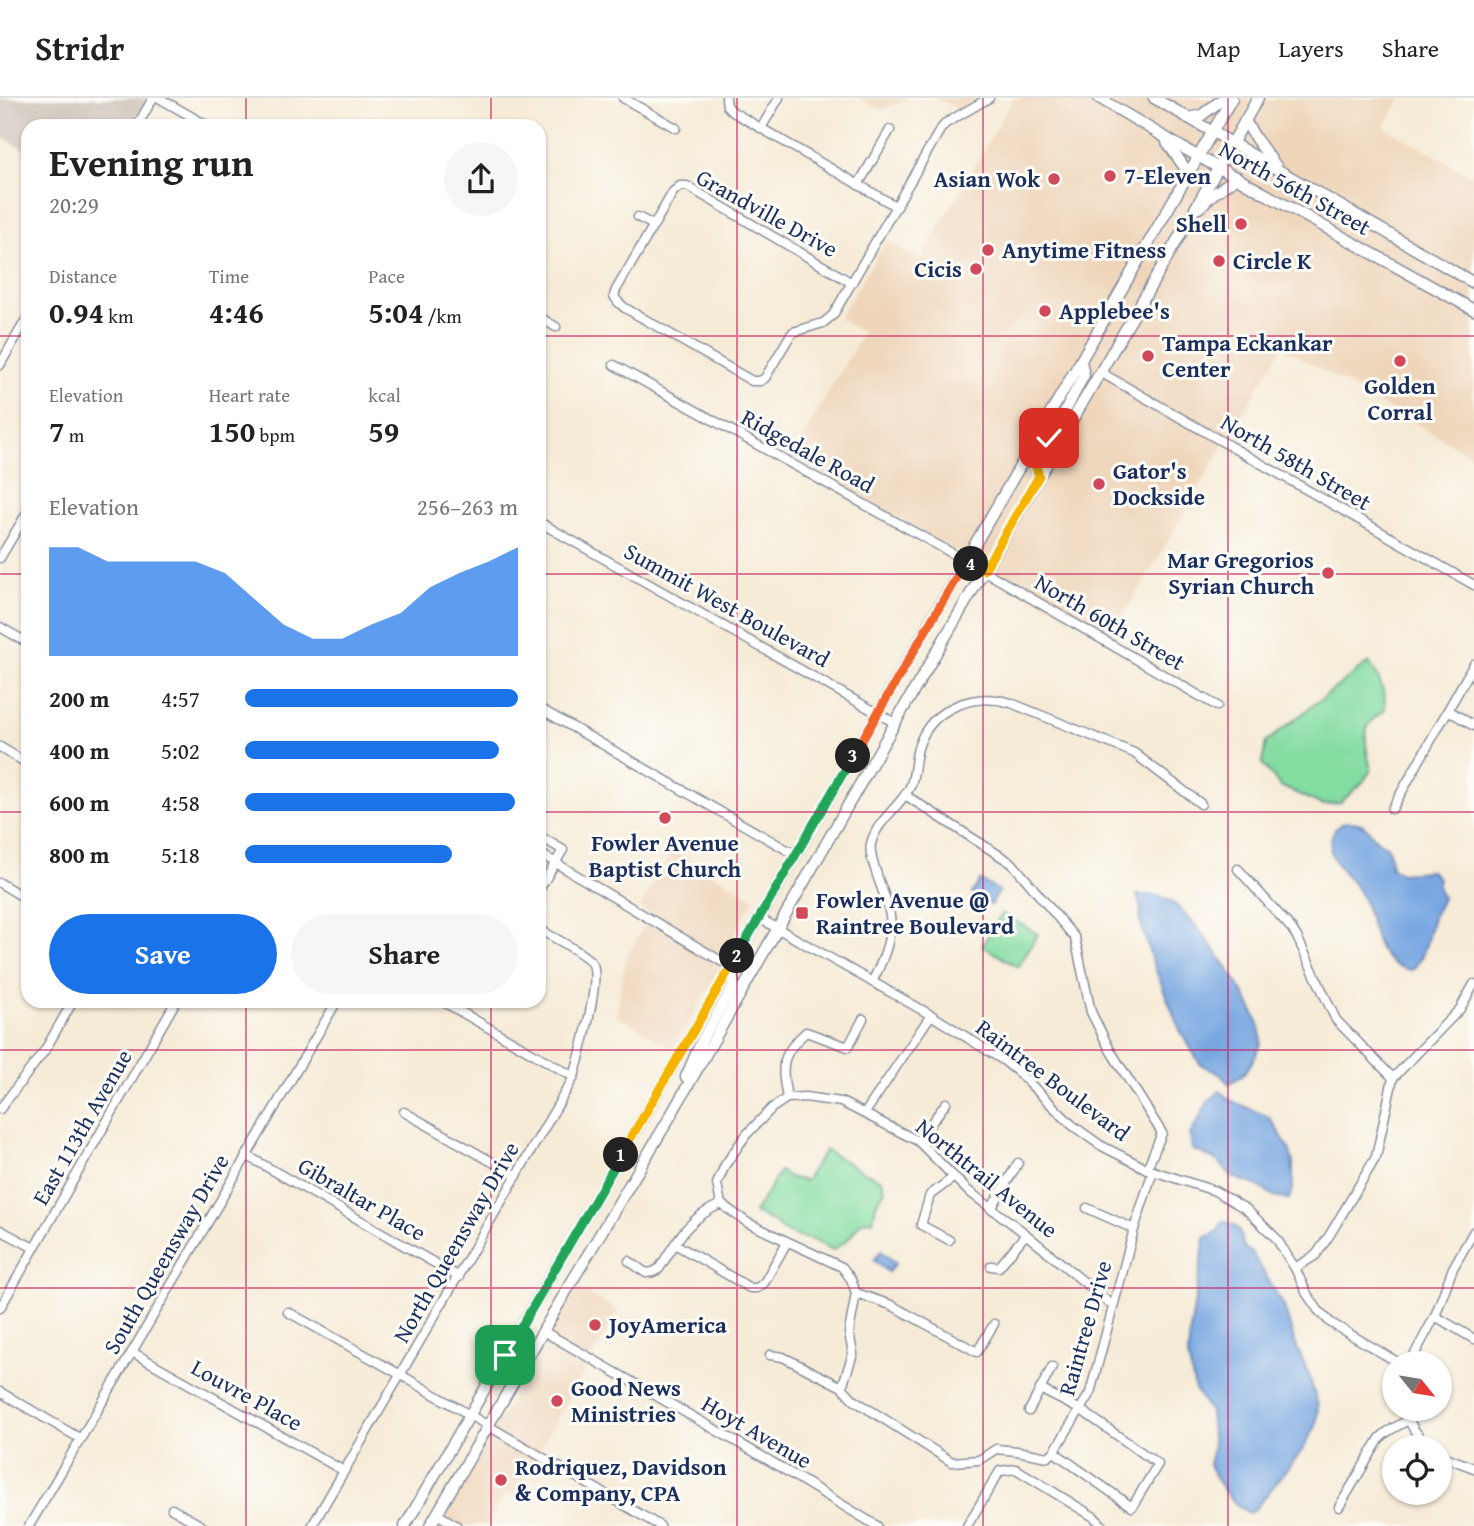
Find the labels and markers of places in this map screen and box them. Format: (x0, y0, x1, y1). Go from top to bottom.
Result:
place label: 7-Eleven (1124, 159, 1212, 192)
place label: Asian Wok (934, 162, 1041, 195)
marker: 7-Eleven (1102, 168, 1118, 184)
marker: Asian Wok (1046, 171, 1062, 187)
place label: Shell (1176, 207, 1227, 240)
marker: Shell (1233, 216, 1249, 232)
place label: Anytime Fitness (1002, 233, 1166, 266)
marker: Anytime Fitness (980, 242, 996, 258)
place label: Circle K (1233, 244, 1312, 277)
place label: Cicis (914, 252, 962, 285)
marker: Circle K (1211, 253, 1227, 269)
marker: Cicis (968, 261, 984, 277)
place label: Applebee's (1059, 294, 1170, 327)
marker: Applebee's (1037, 303, 1053, 319)
place label: Tampa Eckankar Center (1162, 326, 1333, 385)
marker: Tampa Eckankar Center (1140, 348, 1156, 364)
marker: Golden Corral (1392, 353, 1408, 369)
place label: Golden Corral (1364, 369, 1436, 428)
pin (1019, 408, 1079, 468)
place label: Gator's Dockside (1113, 454, 1205, 513)
marker: Gator's Dockside (1091, 476, 1107, 492)
place label: Mar Gregorios Syrian Church (1167, 543, 1314, 602)
pin: 4 (954, 546, 988, 582)
marker: Mar Gregorios Syrian Church (1320, 565, 1336, 581)
pin: 3 (836, 738, 870, 774)
marker: Fowler Avenue Baptist Church (657, 810, 673, 826)
place label: Fowler Avenue Baptist Church (589, 826, 742, 885)
place label: Fowler Avenue @ Raintree Boulevard (816, 883, 1015, 942)
marker: Fowler Avenue @ Raintree Boulevard (794, 905, 810, 921)
pin: 2 (720, 938, 754, 974)
pin: 1 (604, 1138, 638, 1172)
place label: JoyAmerica (605, 1308, 727, 1341)
marker: JoyAmerica (587, 1317, 603, 1333)
pin (475, 1325, 535, 1385)
place label: Good News Ministries (571, 1371, 681, 1430)
marker: Good News Ministries (549, 1393, 565, 1409)
place label: Rodriquez, Davidson & Company, CPA (515, 1450, 727, 1509)
marker: Rodriquez, Davidson & Company, CPA (493, 1472, 509, 1488)

